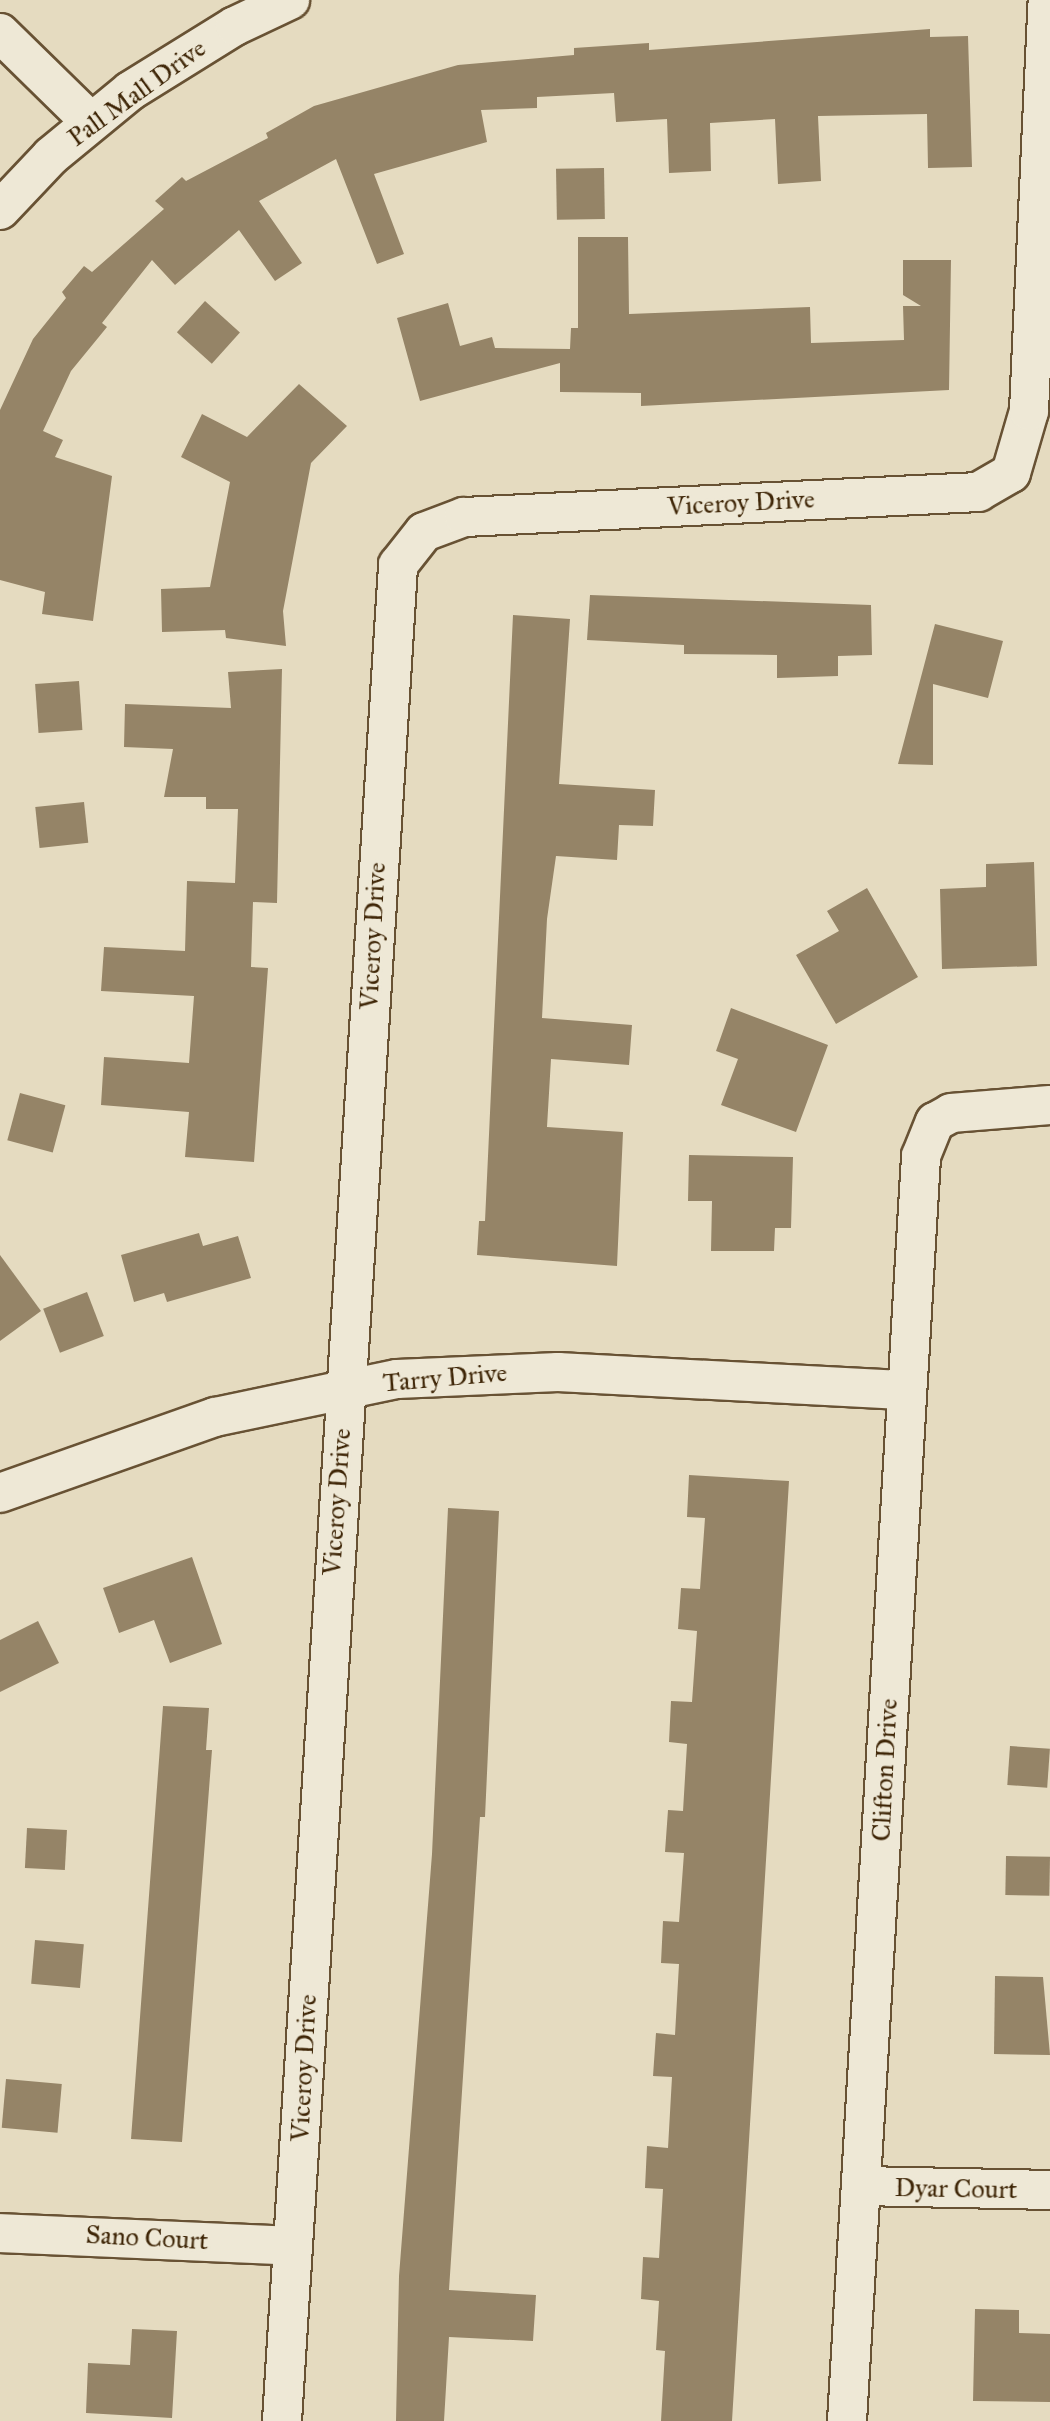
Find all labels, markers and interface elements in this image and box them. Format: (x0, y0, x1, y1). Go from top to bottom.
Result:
street label: Pall Mall Drive (62, 33, 212, 153)
street label: Viceroy Drive (667, 484, 815, 522)
street label: Viceroy Drive (354, 862, 392, 1010)
street label: Tarry Drive (382, 1357, 508, 1399)
street label: Viceroy Drive (316, 1427, 358, 1577)
street label: Clifton Drive (866, 1698, 904, 1842)
street label: Viceroy Drive (285, 1994, 323, 2142)
street label: Dyar Court (894, 2172, 1018, 2206)
street label: Sano Court (85, 2219, 209, 2257)

